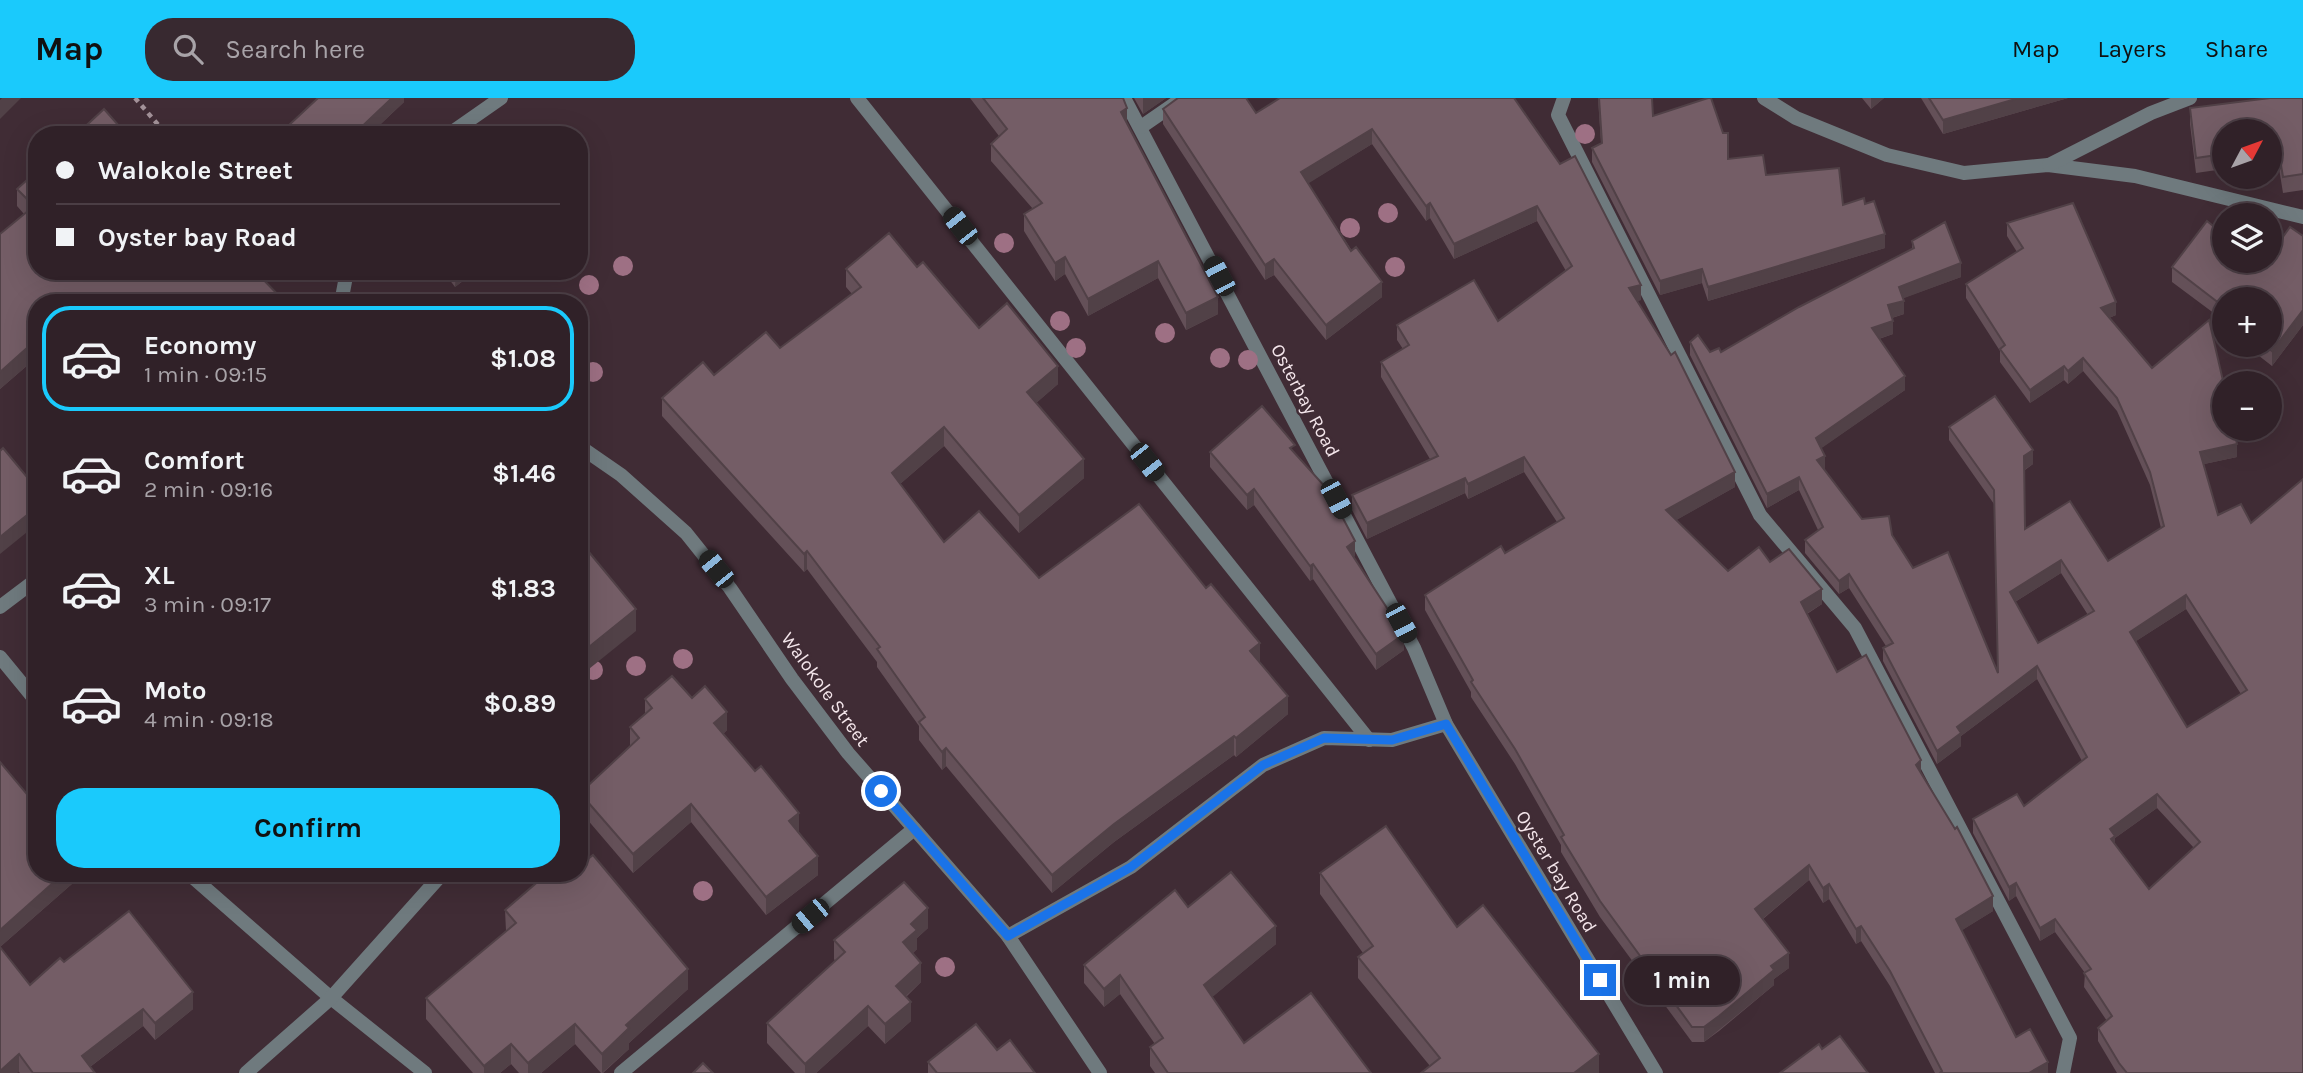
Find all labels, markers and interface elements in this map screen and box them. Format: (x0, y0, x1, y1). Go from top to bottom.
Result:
search box (145, 18, 635, 81)
text: Map (35, 30, 103, 68)
icon: search (169, 30, 207, 68)
text: Search here (225, 34, 365, 65)
text: Map (2012, 35, 2060, 63)
text: Layers (2098, 35, 2167, 63)
text: Share (2205, 35, 2268, 63)
north arrow (2212, 119, 2282, 189)
map controls (2212, 119, 2282, 441)
text: Walokole Street (98, 155, 293, 186)
car (939, 203, 982, 249)
button: layers (2212, 203, 2282, 273)
text: Oyster bay Road (98, 222, 297, 253)
car (1200, 253, 1239, 299)
button: + (2212, 287, 2282, 357)
icon: car (60, 327, 123, 390)
text: Economy (144, 330, 256, 361)
street label: Osterbay Road (1266, 340, 1344, 461)
text: $1.08 (490, 343, 556, 374)
text: 1 min · 09:15 (144, 361, 267, 388)
button: − (2212, 371, 2282, 441)
car (1126, 439, 1169, 485)
icon: car (60, 442, 123, 505)
text: Comfort (144, 445, 245, 476)
text: $1.46 (492, 458, 556, 489)
text: 2 min · 09:16 (144, 476, 273, 503)
car (1317, 476, 1356, 522)
car (695, 546, 738, 592)
icon: car (60, 557, 123, 620)
text: XL (144, 560, 175, 591)
text: $1.83 (490, 573, 556, 604)
text: 3 min · 09:17 (144, 591, 271, 618)
car (1382, 600, 1421, 646)
street label: Walokole Street (777, 628, 874, 751)
icon: car (60, 672, 123, 735)
text: Moto (144, 675, 206, 706)
text: $0.89 (483, 688, 556, 719)
text: 4 min · 09:18 (144, 706, 274, 733)
route start (865, 775, 897, 807)
button: Confirm (56, 788, 560, 868)
street label: Oyster bay Road (1511, 807, 1601, 936)
car (788, 894, 833, 938)
callout: 1 min (1624, 956, 1740, 1004)
route end (1584, 964, 1616, 996)
text: 1 min (1653, 967, 1711, 994)

